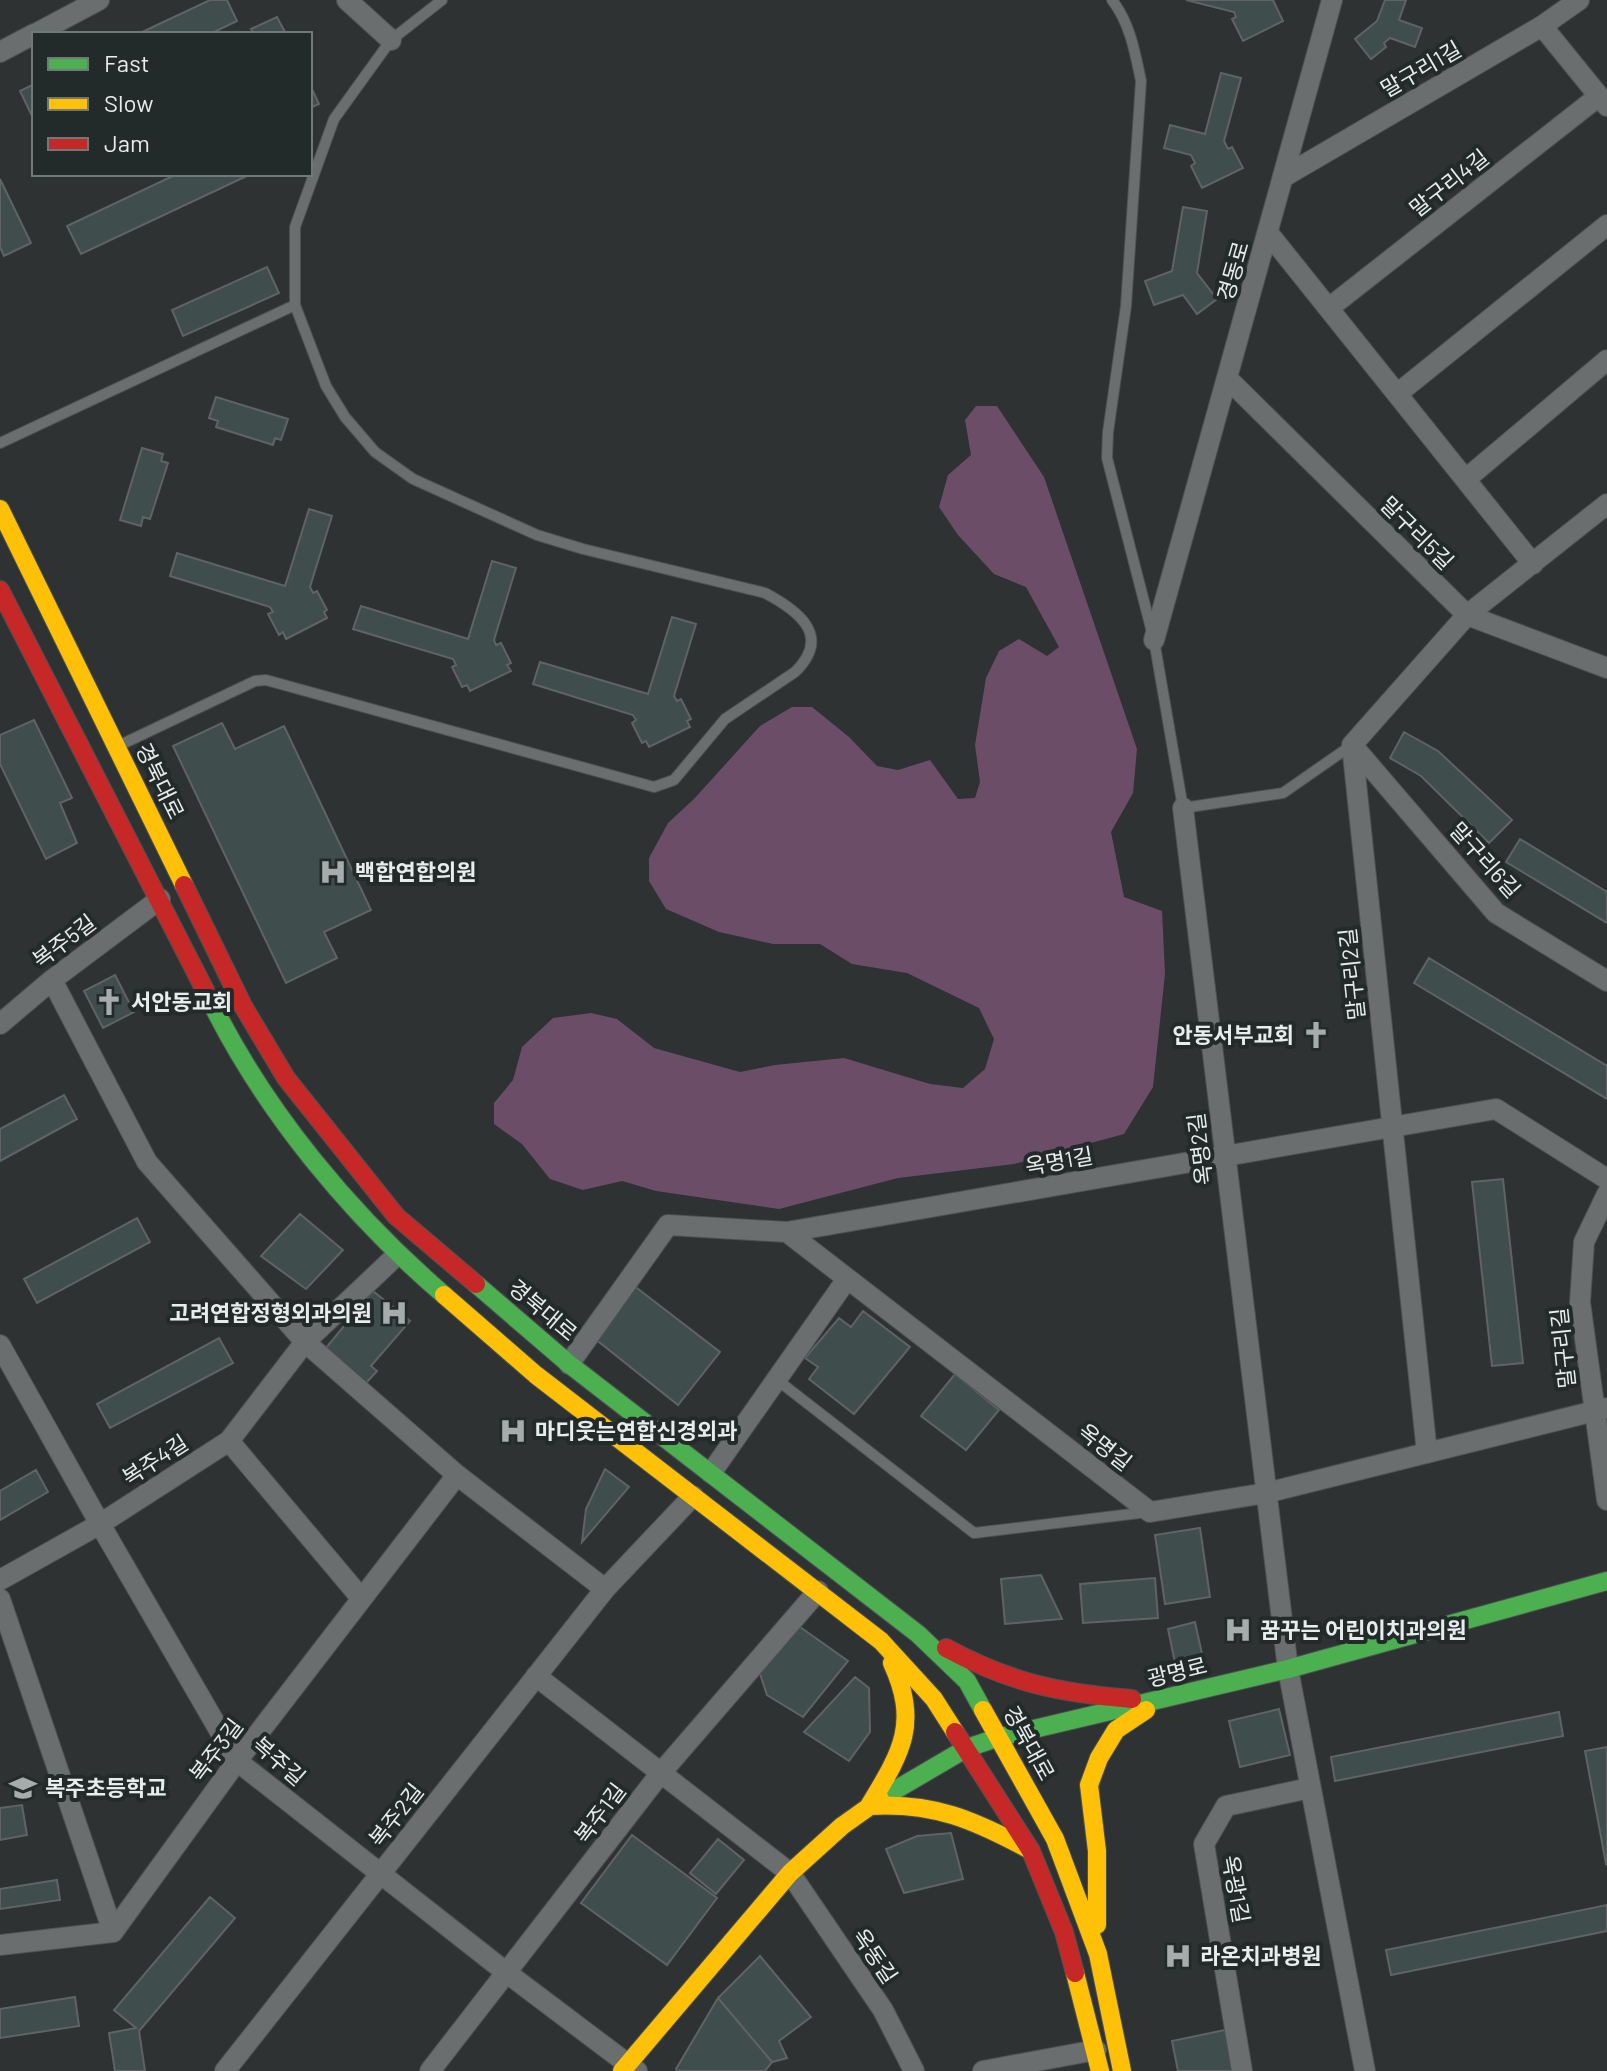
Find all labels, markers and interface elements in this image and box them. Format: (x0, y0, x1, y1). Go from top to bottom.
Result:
legend (32, 32, 312, 176)
street label: 말구리1길 (1376, 35, 1465, 102)
text: Fast (104, 48, 149, 77)
text: Slow (104, 88, 153, 117)
text: Jam (104, 128, 150, 157)
street label: 말구리4길 (1404, 143, 1493, 221)
street label: 경동로 (1211, 238, 1253, 303)
street label: 말구리5길 (1376, 490, 1460, 574)
street label: 경북대로 (131, 738, 190, 823)
street label: 말구리6길 (1445, 816, 1526, 902)
hospital icon: 백합연합의원 (318, 857, 348, 887)
place label: 백합연합의원 (355, 858, 476, 884)
street label: 복주5길 (27, 908, 100, 972)
street label: 말구리2길 (1333, 927, 1369, 1022)
church icon: 서안동교회 (94, 987, 124, 1017)
place label: 서안동교회 (131, 988, 232, 1014)
church icon: 안동서부교회 (1301, 1020, 1331, 1050)
place label: 안동서부교회 (1173, 1021, 1294, 1047)
street label: 옥명2길 (1182, 1112, 1216, 1187)
street label: 옥명1길 (1023, 1141, 1095, 1179)
street label: 경북대로 (504, 1273, 583, 1345)
hospital icon: 고려연합정형외과의원 (379, 1298, 409, 1328)
place label: 고려연합정형외과의원 (170, 1299, 372, 1325)
street label: 말구리길 (1545, 1306, 1579, 1390)
hospital icon: 마디웃는연합신경외과 (498, 1416, 528, 1446)
place label: 마디웃는연합신경외과 (535, 1417, 737, 1443)
street label: 옥명길 (1074, 1417, 1138, 1475)
street label: 복주4길 (117, 1428, 192, 1490)
hospital icon: 꿈꾸는 어린이치과의원 (1223, 1615, 1253, 1645)
place label: 꿈꾸는 어린이치과의원 (1260, 1616, 1467, 1642)
street label: 광명로 (1144, 1651, 1209, 1691)
street label: 경북대로 (999, 1701, 1061, 1784)
street label: 복주3길 (183, 1713, 247, 1786)
street label: 복주길 (248, 1731, 311, 1790)
school or university icon: 복주초등학교 (8, 1773, 38, 1803)
place label: 복주초등학교 (45, 1774, 166, 1800)
street label: 복주1길 (568, 1777, 630, 1848)
street label: 복주2길 (363, 1778, 428, 1851)
street label: 옥광1길 (1218, 1853, 1256, 1925)
street label: 옥동길 (848, 1923, 904, 1988)
hospital icon: 라온치과병원 (1163, 1941, 1193, 1971)
place label: 라온치과병원 (1200, 1942, 1321, 1968)

